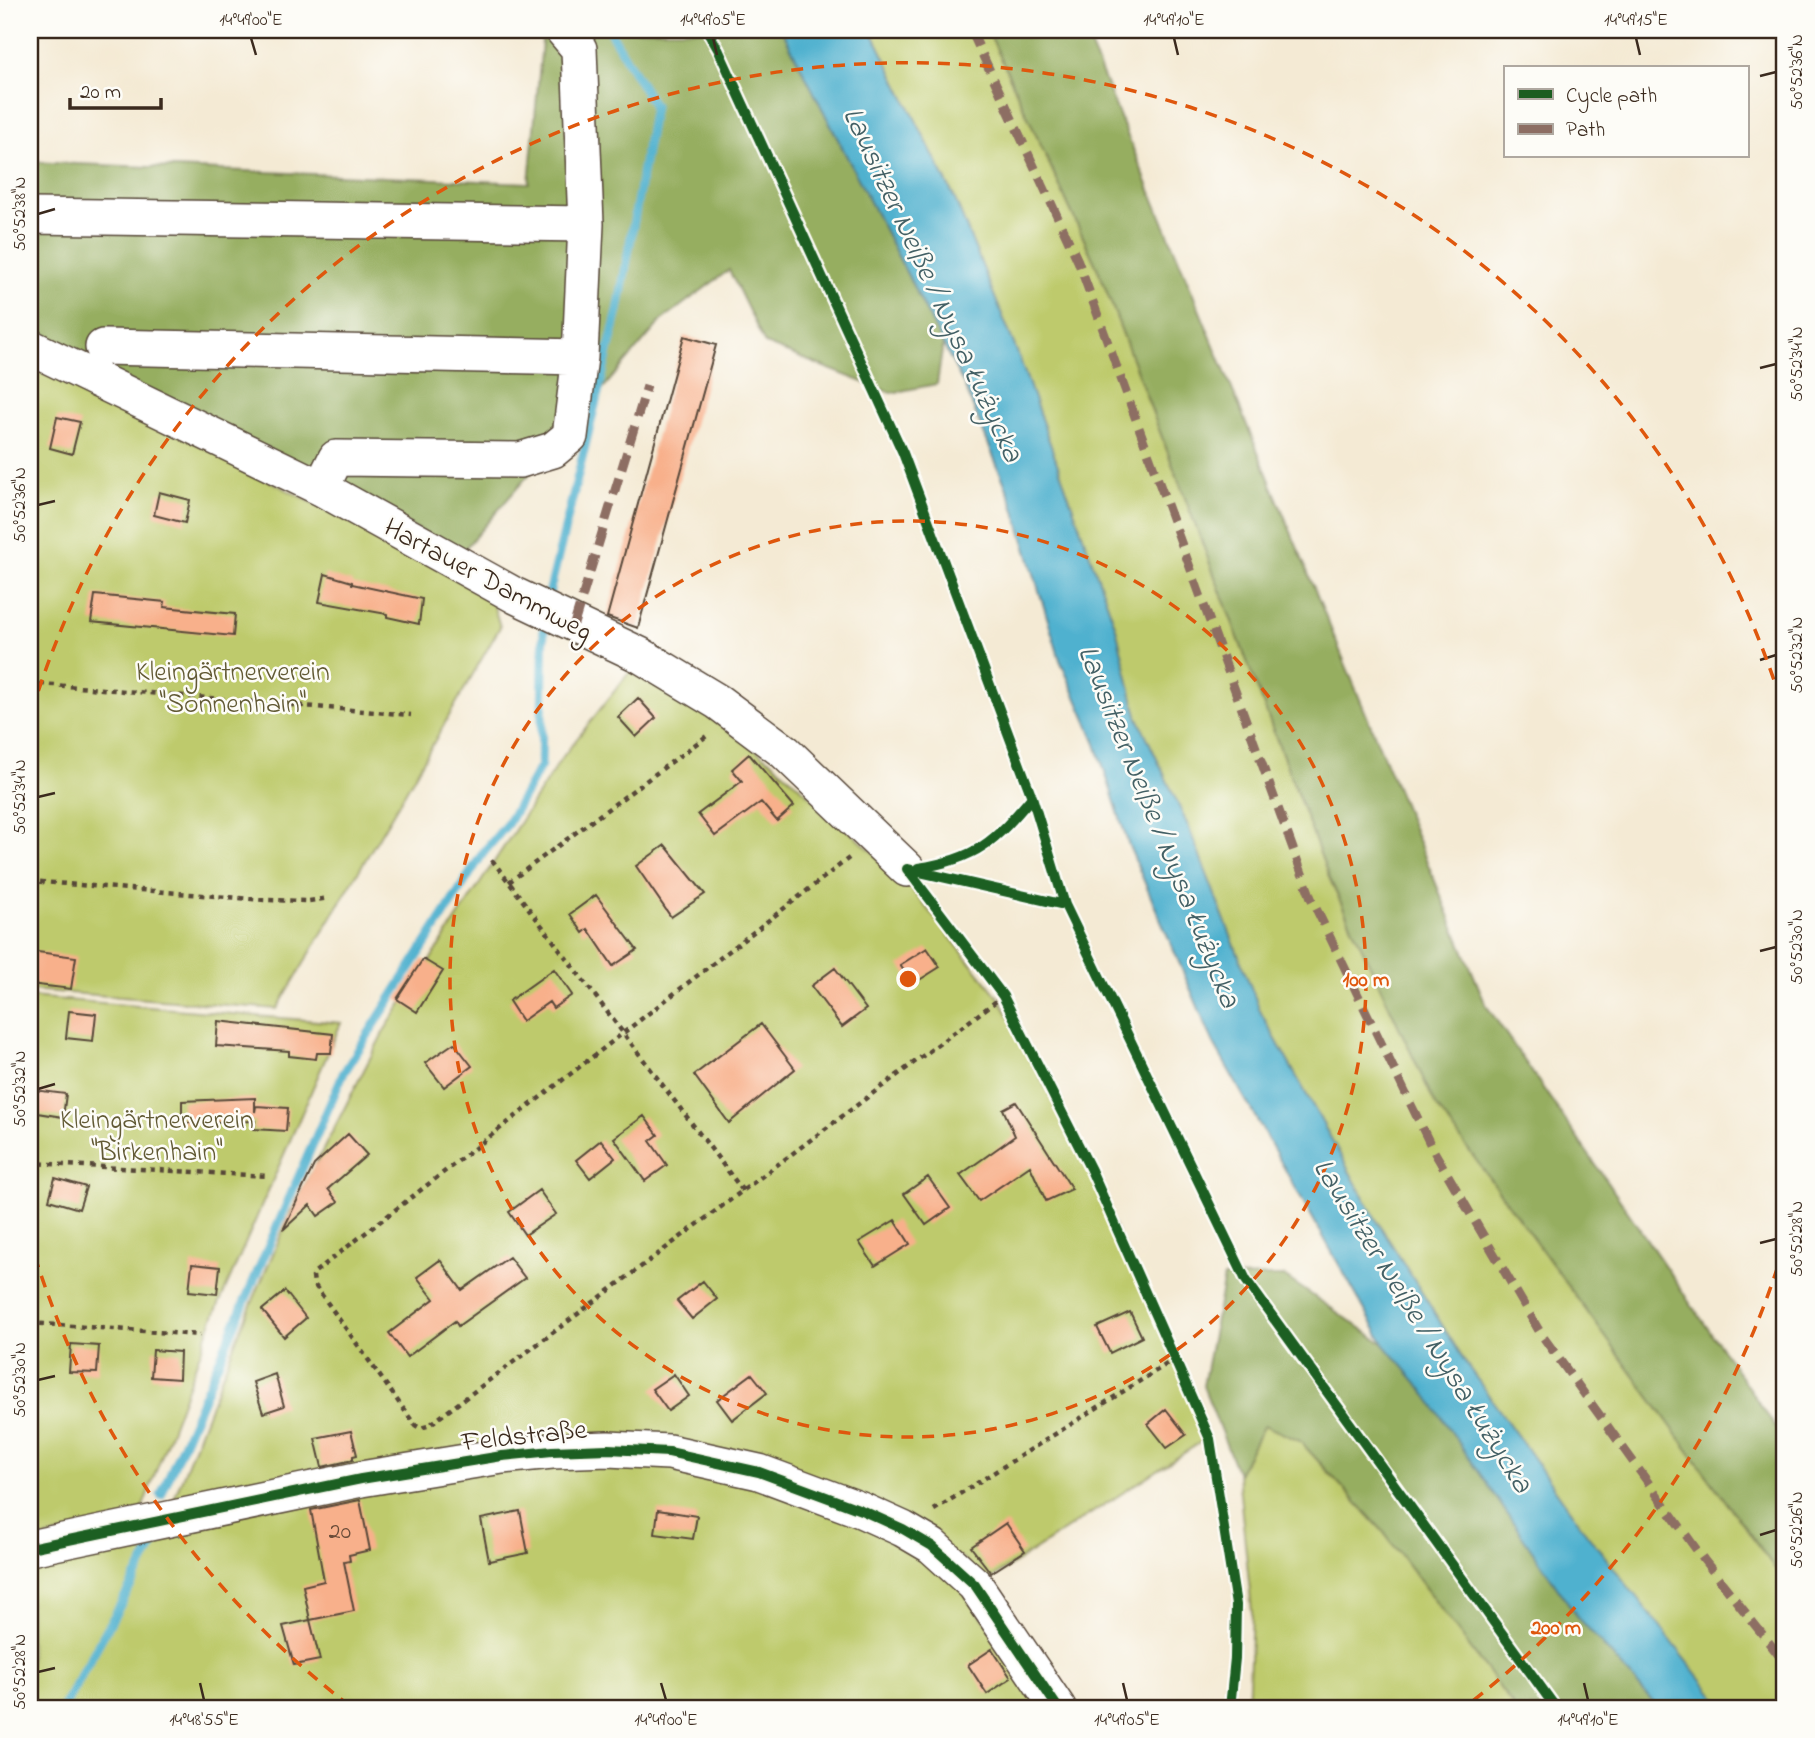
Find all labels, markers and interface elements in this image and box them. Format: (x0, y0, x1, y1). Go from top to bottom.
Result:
text: 14°49'00"E (219, 8, 283, 34)
text: 14°49'05"E (680, 8, 746, 34)
text: 14°49'10"E (1143, 8, 1205, 34)
text: 14°49'15"E (1604, 8, 1668, 34)
text: 50°52'36"N (1785, 34, 1811, 110)
scale bar (70, 66, 161, 110)
legend (1504, 66, 1748, 158)
text: 20 m (80, 78, 121, 108)
text: Cycle path (1566, 82, 1657, 114)
water label: Lausitzer Neiße / Nysa Łużycka (829, 100, 1033, 471)
text: Path (1566, 116, 1605, 146)
text: 50°52'38"N (8, 177, 34, 251)
text: 50°52'34"N (1785, 326, 1811, 402)
text: 50°52'36"N (8, 467, 34, 543)
street label: Hartauer Dammweg (376, 509, 599, 654)
text: 50°52'32"N (1785, 617, 1811, 693)
water label: Lausitzer Neiße / Nysa Łużycka (1064, 639, 1250, 1016)
park label: Kleingärtnerverein "Sonnenhain" (136, 653, 330, 726)
text: 50°52'34"N (8, 759, 34, 835)
text: 50°52'30"N (1785, 909, 1811, 985)
text: 100 m (1343, 966, 1389, 996)
centre of rings (896, 967, 920, 991)
text: 50°52'32"N (8, 1051, 34, 1127)
park label: Kleingärtnerverein "Birkenhain" (60, 1101, 254, 1174)
water label: Lausitzer Neiße / Nysa Łużycka (1300, 1151, 1543, 1503)
text: 50°52'28"N (1785, 1201, 1811, 1277)
text: 50°52'30"N (8, 1342, 34, 1418)
street label: Feldstraße (459, 1410, 590, 1465)
text: 50°52'26"N (1785, 1491, 1811, 1569)
house number: 20 (329, 1515, 351, 1550)
text: 200 m (1530, 1614, 1581, 1644)
text: 50°52'28"N (8, 1634, 34, 1710)
text: 14°48'55"E (169, 1708, 239, 1734)
text: 14°49'00"E (634, 1708, 698, 1734)
text: 14°49'05"E (1094, 1708, 1160, 1734)
text: 14°49'10"E (1557, 1708, 1619, 1734)

